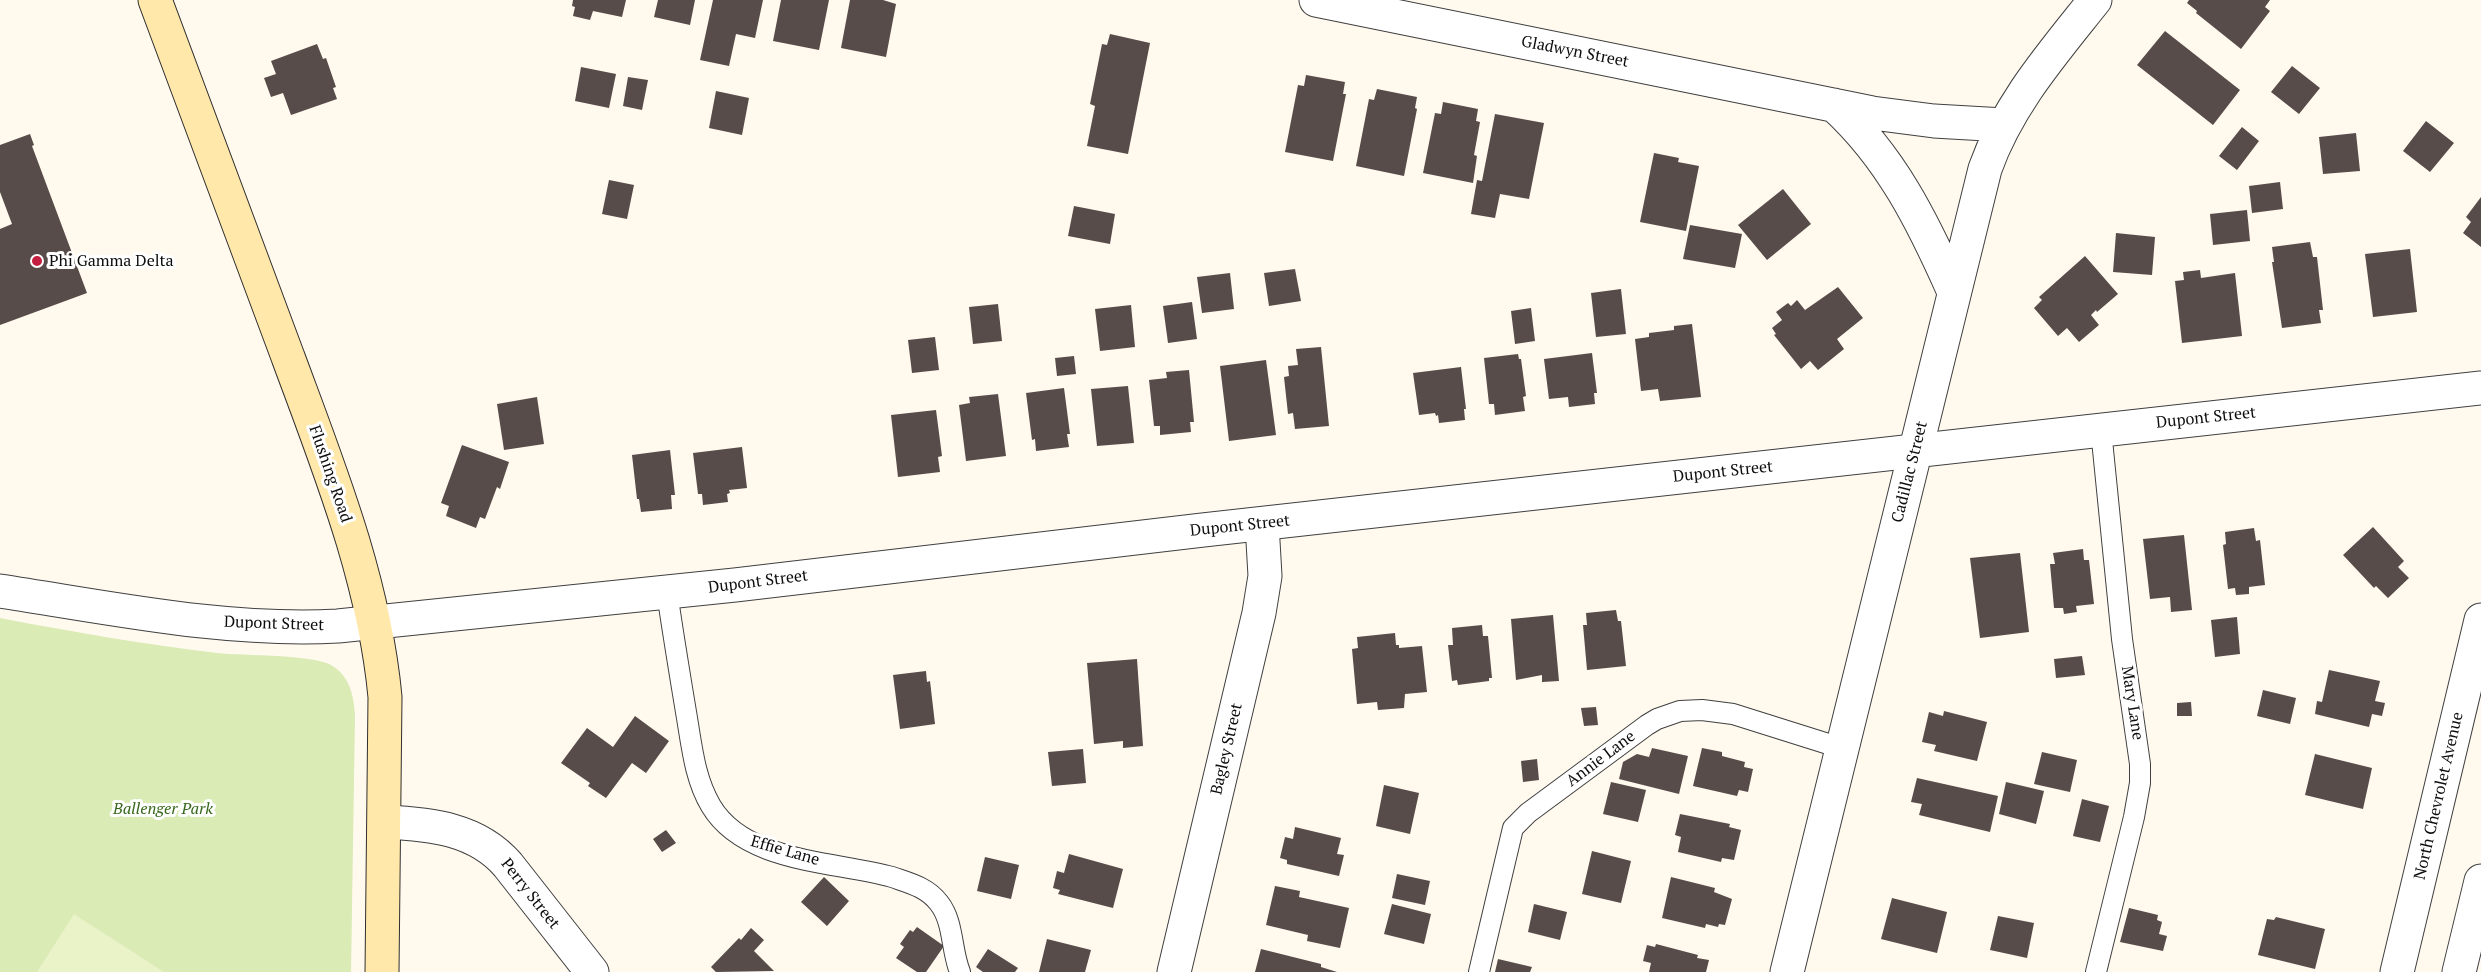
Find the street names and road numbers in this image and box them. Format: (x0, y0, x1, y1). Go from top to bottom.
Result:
street label: Gladwyn Street (1520, 32, 1630, 72)
street label: Dupont Street (2155, 403, 2257, 433)
street label: Cadillac Street (1888, 419, 1932, 525)
street label: Flushing Road (304, 423, 356, 525)
street label: Dupont Street (1672, 457, 1774, 487)
street label: Dupont Street (1189, 511, 1291, 541)
street label: Dupont Street (707, 566, 809, 598)
street label: Dupont Street (223, 613, 325, 635)
street label: Mary Lane (2117, 665, 2147, 741)
street label: Bagley Street (1207, 701, 1247, 797)
street label: North Chevrolet Avenue (2410, 710, 2468, 882)
street label: Annie Lane (1563, 727, 1639, 791)
street label: Effie Lane (748, 832, 822, 870)
street label: Perry Street (496, 855, 564, 933)

